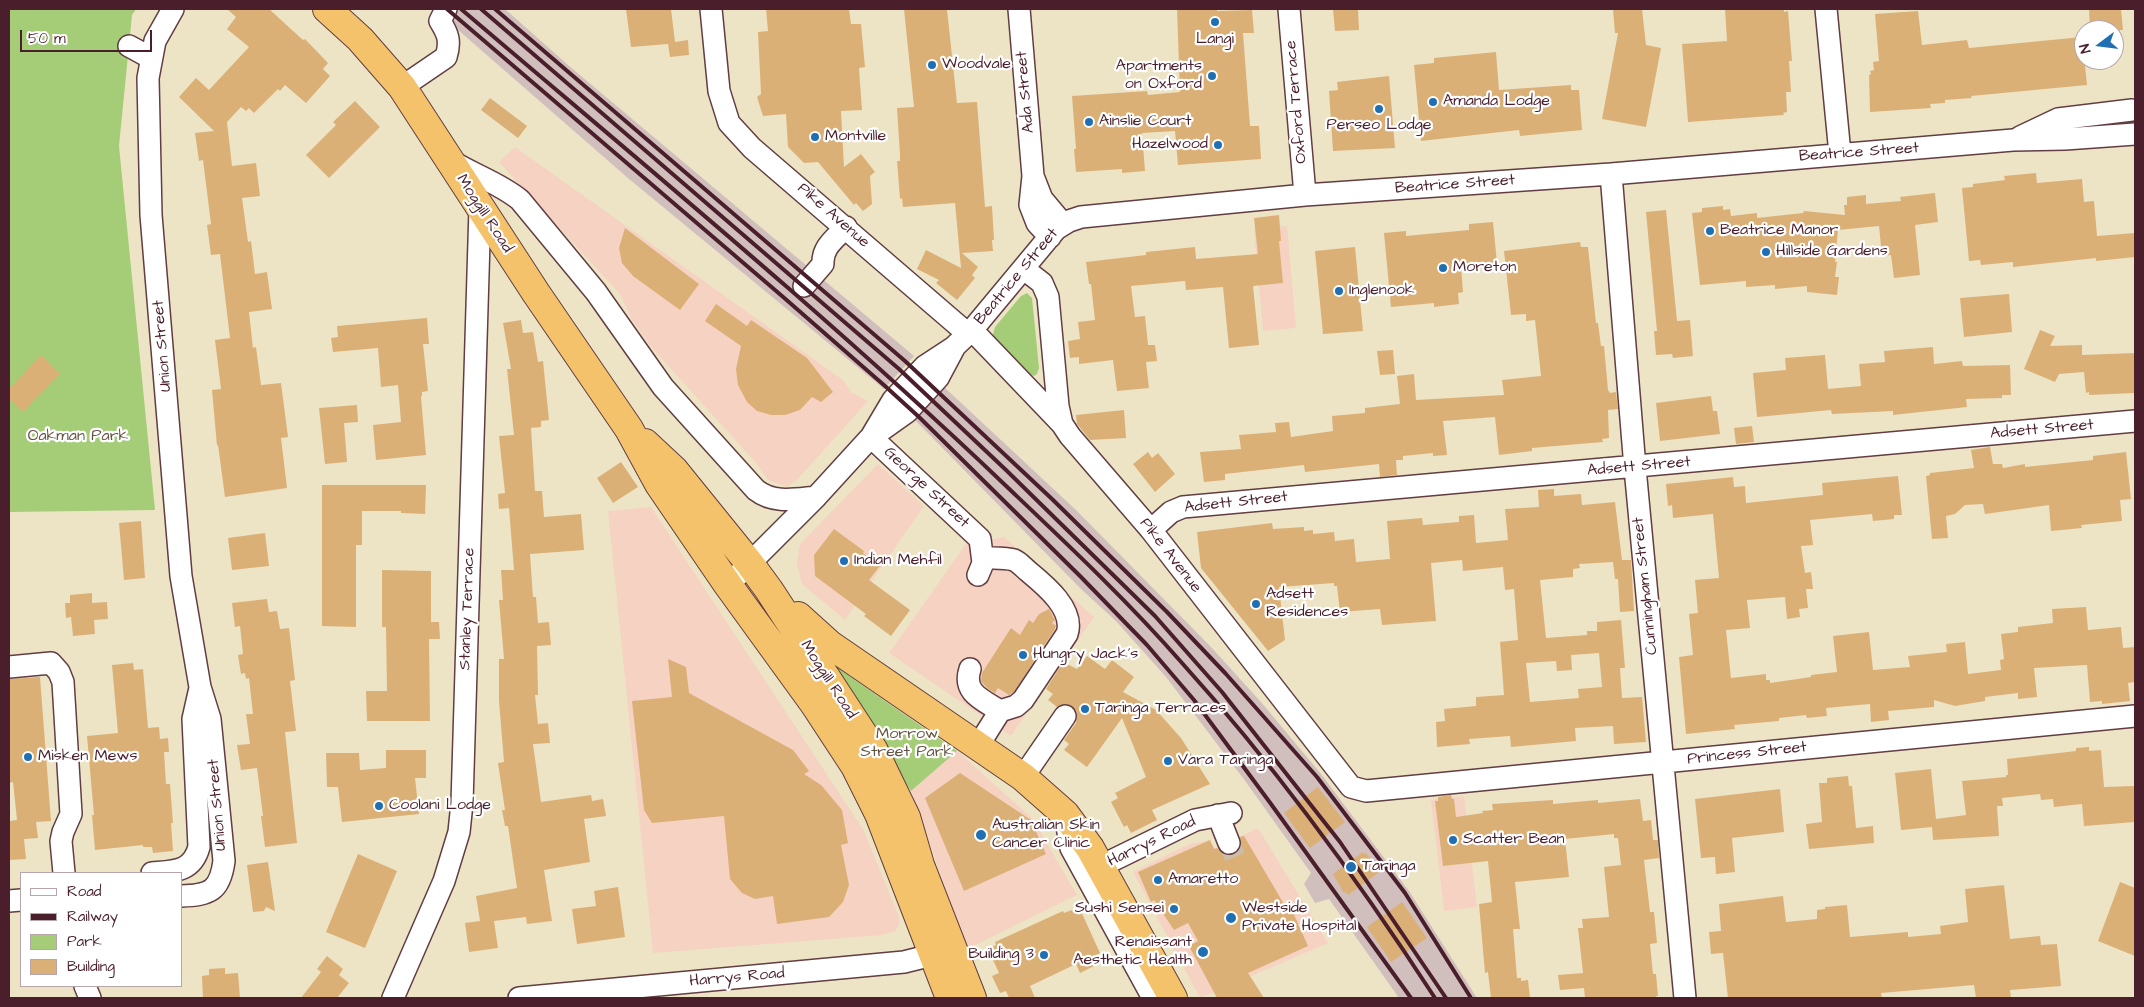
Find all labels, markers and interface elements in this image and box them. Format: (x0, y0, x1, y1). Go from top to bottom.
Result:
marker: Langi (1209, 16, 1221, 28)
scale bar (22, 20, 155, 52)
north arrow (2074, 20, 2124, 70)
text: 50 m (28, 28, 66, 49)
place label: Langi (1196, 30, 1234, 50)
street label: Oxford Terrace (1282, 40, 1312, 164)
text: N (2075, 42, 2096, 55)
street label: Ada Street (1013, 50, 1039, 134)
place label: Woodvale (942, 55, 1011, 75)
place label: Apartments on Oxford (1116, 57, 1202, 95)
marker: Woodvale (926, 59, 938, 71)
marker: Apartments on Oxford (1206, 70, 1218, 82)
place label: Amanda Lodge (1443, 92, 1550, 112)
marker: Amanda Lodge (1427, 96, 1439, 108)
marker: Perseo Lodge (1373, 103, 1385, 115)
place label: Ainslie Court (1099, 112, 1191, 132)
marker: Ainslie Court (1083, 116, 1095, 128)
place label: Perseo Lodge (1327, 116, 1431, 136)
place label: Montville (825, 127, 886, 147)
marker: Montville (809, 131, 821, 143)
place label: Hazelwood (1132, 135, 1208, 155)
marker: Hazelwood (1212, 139, 1224, 151)
street label: Beatrice Street (1798, 139, 1920, 167)
street label: Moggill Road (452, 171, 516, 257)
street label: Beatrice Street (1394, 171, 1516, 199)
street label: Pike Avenue (793, 179, 873, 253)
place label: Beatrice Manor (1720, 221, 1838, 241)
street label: Beatrice Street (971, 225, 1063, 329)
marker: Beatrice Manor (1704, 225, 1716, 237)
place label: Hillside Gardens (1776, 242, 1888, 262)
marker: Hillside Gardens (1760, 246, 1772, 258)
place label: Moreton (1453, 258, 1516, 278)
marker: Moreton (1437, 262, 1449, 274)
place label: Inglenook (1349, 281, 1415, 301)
marker: Inglenook (1333, 285, 1345, 297)
street label: Union Street (149, 299, 177, 393)
street label: Adsett Street (1989, 416, 2095, 444)
park label: Oakman Park (28, 427, 128, 447)
street label: George Street (879, 443, 973, 533)
street label: Adsett Street (1586, 453, 1692, 481)
street label: Adsett Street (1183, 488, 1289, 518)
street label: Pike Avenue (1135, 515, 1205, 597)
street label: Cunningham Street (1629, 516, 1663, 656)
street label: Stanley Terrace (456, 547, 480, 671)
place label: Indian Mehfil (854, 551, 942, 571)
marker: Indian Mehfil (838, 555, 850, 567)
place label: Adsett Residences (1266, 585, 1348, 623)
marker: Adsett Residences (1250, 598, 1262, 610)
street label: Moggill Road (796, 637, 860, 723)
place label: Hungry Jack's (1033, 645, 1138, 665)
marker: Hungry Jack's (1017, 649, 1029, 661)
place label: Taringa Terraces (1095, 699, 1226, 719)
marker: Taringa Terraces (1079, 703, 1091, 715)
park label: Morrow Street Park (861, 725, 953, 763)
street label: Princess Street (1686, 738, 1808, 770)
place label: Misken Mews (38, 747, 137, 767)
marker: Misken Mews (22, 751, 34, 763)
place label: Vara Taringa (1178, 751, 1273, 771)
marker: Vara Taringa (1162, 755, 1174, 767)
street label: Union Street (204, 758, 232, 852)
place label: Coolani Lodge (389, 796, 491, 816)
marker: Coolani Lodge (373, 800, 385, 812)
street label: Harrys Road (1105, 812, 1199, 872)
place label: Australian Skin Cancer Clinic (992, 816, 1100, 854)
marker: Australian Skin Cancer Clinic (974, 828, 988, 842)
place label: Scatter Bean (1463, 830, 1565, 850)
marker: Scatter Bean (1447, 834, 1459, 846)
place label: Taringa (1362, 857, 1416, 877)
marker: Taringa (1344, 860, 1358, 874)
place label: Amaretto (1168, 870, 1238, 890)
legend (20, 872, 182, 987)
marker: Amaretto (1152, 874, 1164, 886)
text: Road (67, 881, 101, 902)
place label: Sushi Sensei (1075, 899, 1164, 919)
place label: Westside Private Hospital (1242, 899, 1357, 937)
marker: Sushi Sensei (1168, 903, 1180, 915)
text: Railway (67, 906, 118, 927)
marker: Westside Private Hospital (1224, 911, 1238, 925)
text: Park (67, 931, 102, 952)
place label: Renaissant Aesthetic Health (1073, 933, 1192, 971)
place label: Building 3 (968, 945, 1034, 965)
marker: Renaissant Aesthetic Health (1196, 945, 1210, 959)
marker: Building 3 (1038, 949, 1050, 961)
text: Building (67, 956, 115, 977)
street label: Harrys Road (689, 964, 785, 992)

